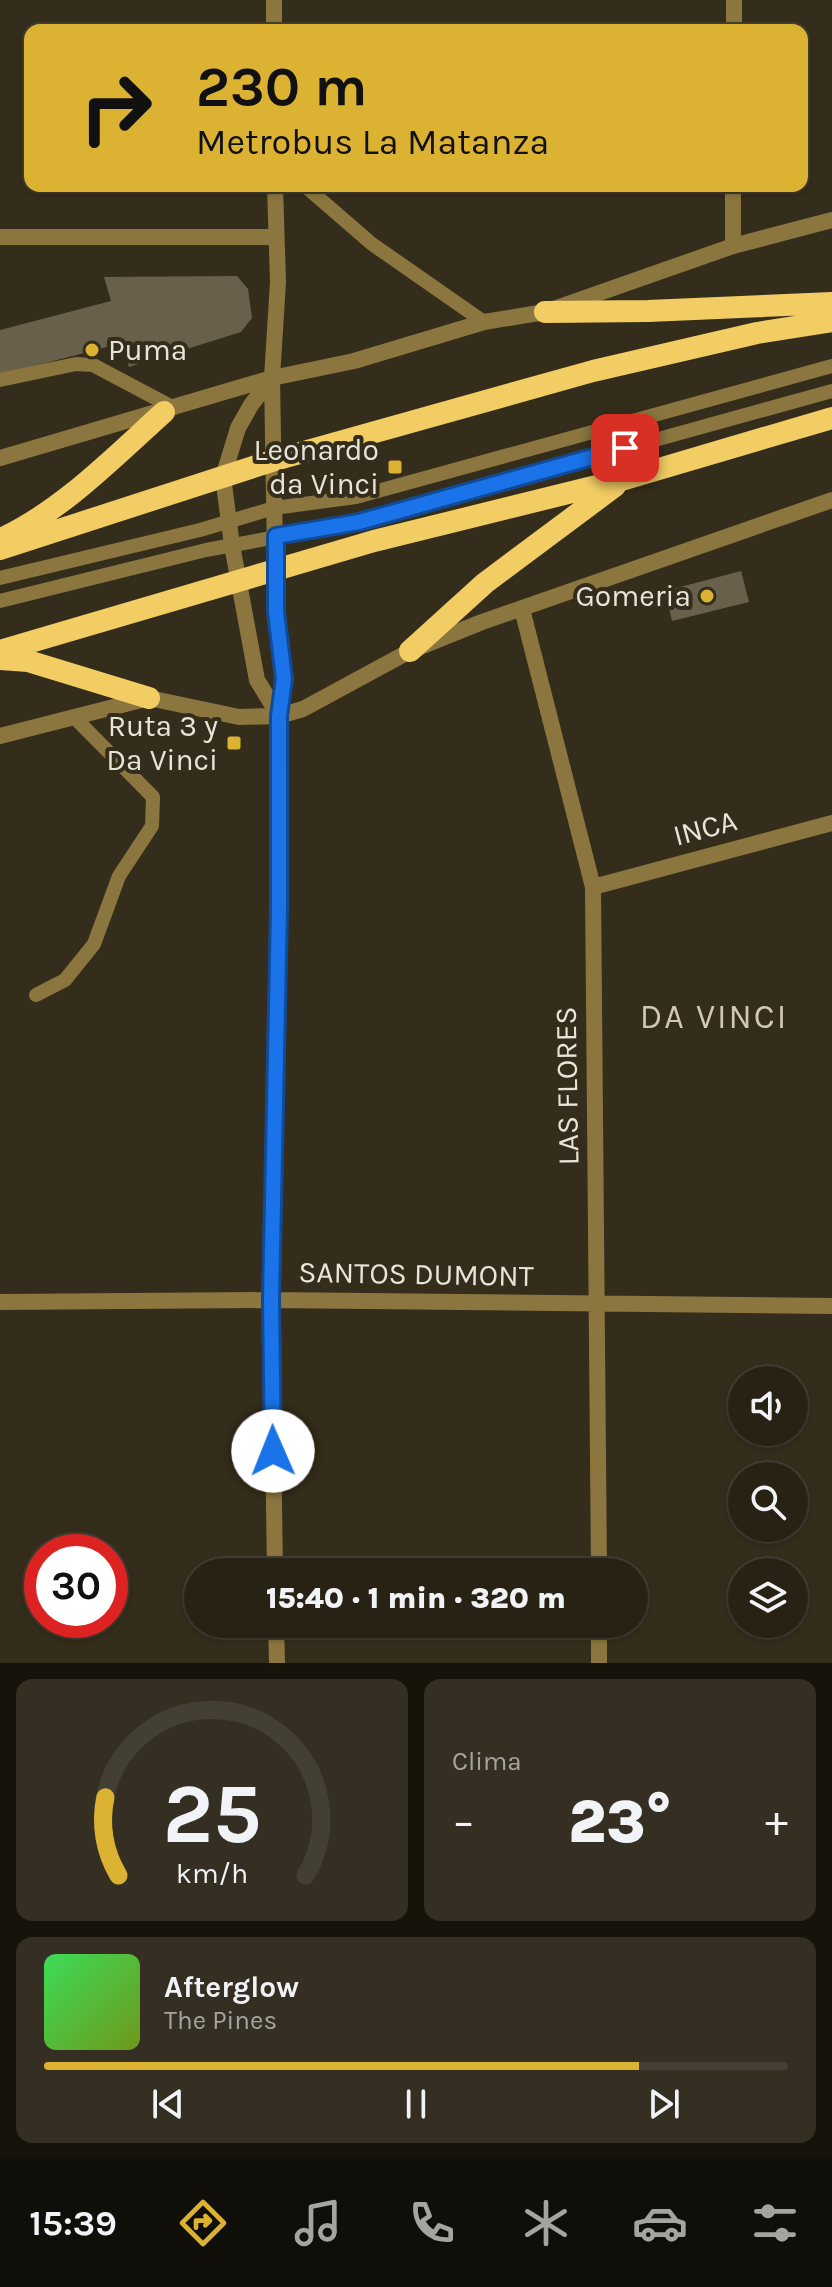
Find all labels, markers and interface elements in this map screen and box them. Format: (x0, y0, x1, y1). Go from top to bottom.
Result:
text: 230 m (196, 54, 367, 119)
icon: right (64, 56, 168, 160)
text: Metrobus La Matanza (196, 121, 549, 163)
place label: Puma (108, 332, 187, 368)
marker: Puma (83, 341, 101, 359)
pin (591, 414, 659, 482)
icon: arrive (603, 426, 647, 470)
place label: Leonardo da Vinci (254, 432, 379, 502)
marker: Leonardo da Vinci (386, 458, 404, 476)
place label: Gomeria (576, 578, 691, 614)
marker: Gomeria (698, 587, 716, 605)
place label: Ruta 3 y Da Vinci (106, 708, 218, 778)
marker: Ruta 3 y Da Vinci (225, 734, 243, 752)
street label: INCA (669, 802, 741, 854)
district label: DA VINCI (640, 997, 788, 1037)
street label: LAS FLORES (548, 1006, 586, 1166)
street label: SANTOS DUMONT (298, 1254, 534, 1294)
map controls (728, 1366, 808, 1638)
button: sound (728, 1366, 808, 1446)
position arrow (231, 1409, 315, 1493)
button: search (728, 1462, 808, 1542)
speed limit sign: 30 (24, 1534, 128, 1638)
button: layers (728, 1558, 808, 1638)
text: 15:40 · 1 min · 320 m (266, 1580, 566, 1616)
text: Clima (452, 1746, 522, 1777)
text: 25 (163, 1766, 261, 1863)
text: 23° (568, 1787, 672, 1857)
text: − (452, 1796, 475, 1847)
text: + (765, 1796, 788, 1847)
text: km/h (176, 1857, 248, 1890)
text: Afterglow (164, 1969, 299, 2005)
text: The Pines (164, 2005, 277, 2036)
icon: previous (146, 2082, 190, 2126)
icon: pause (394, 2082, 438, 2126)
icon: next (642, 2082, 686, 2126)
icon: directions (175, 2195, 231, 2251)
icon: music (290, 2195, 346, 2251)
icon: phone (404, 2195, 460, 2251)
icon: climate (518, 2195, 574, 2251)
icon: car (632, 2195, 688, 2251)
icon: filters (747, 2195, 803, 2251)
text: 15:39 (29, 2202, 117, 2244)

